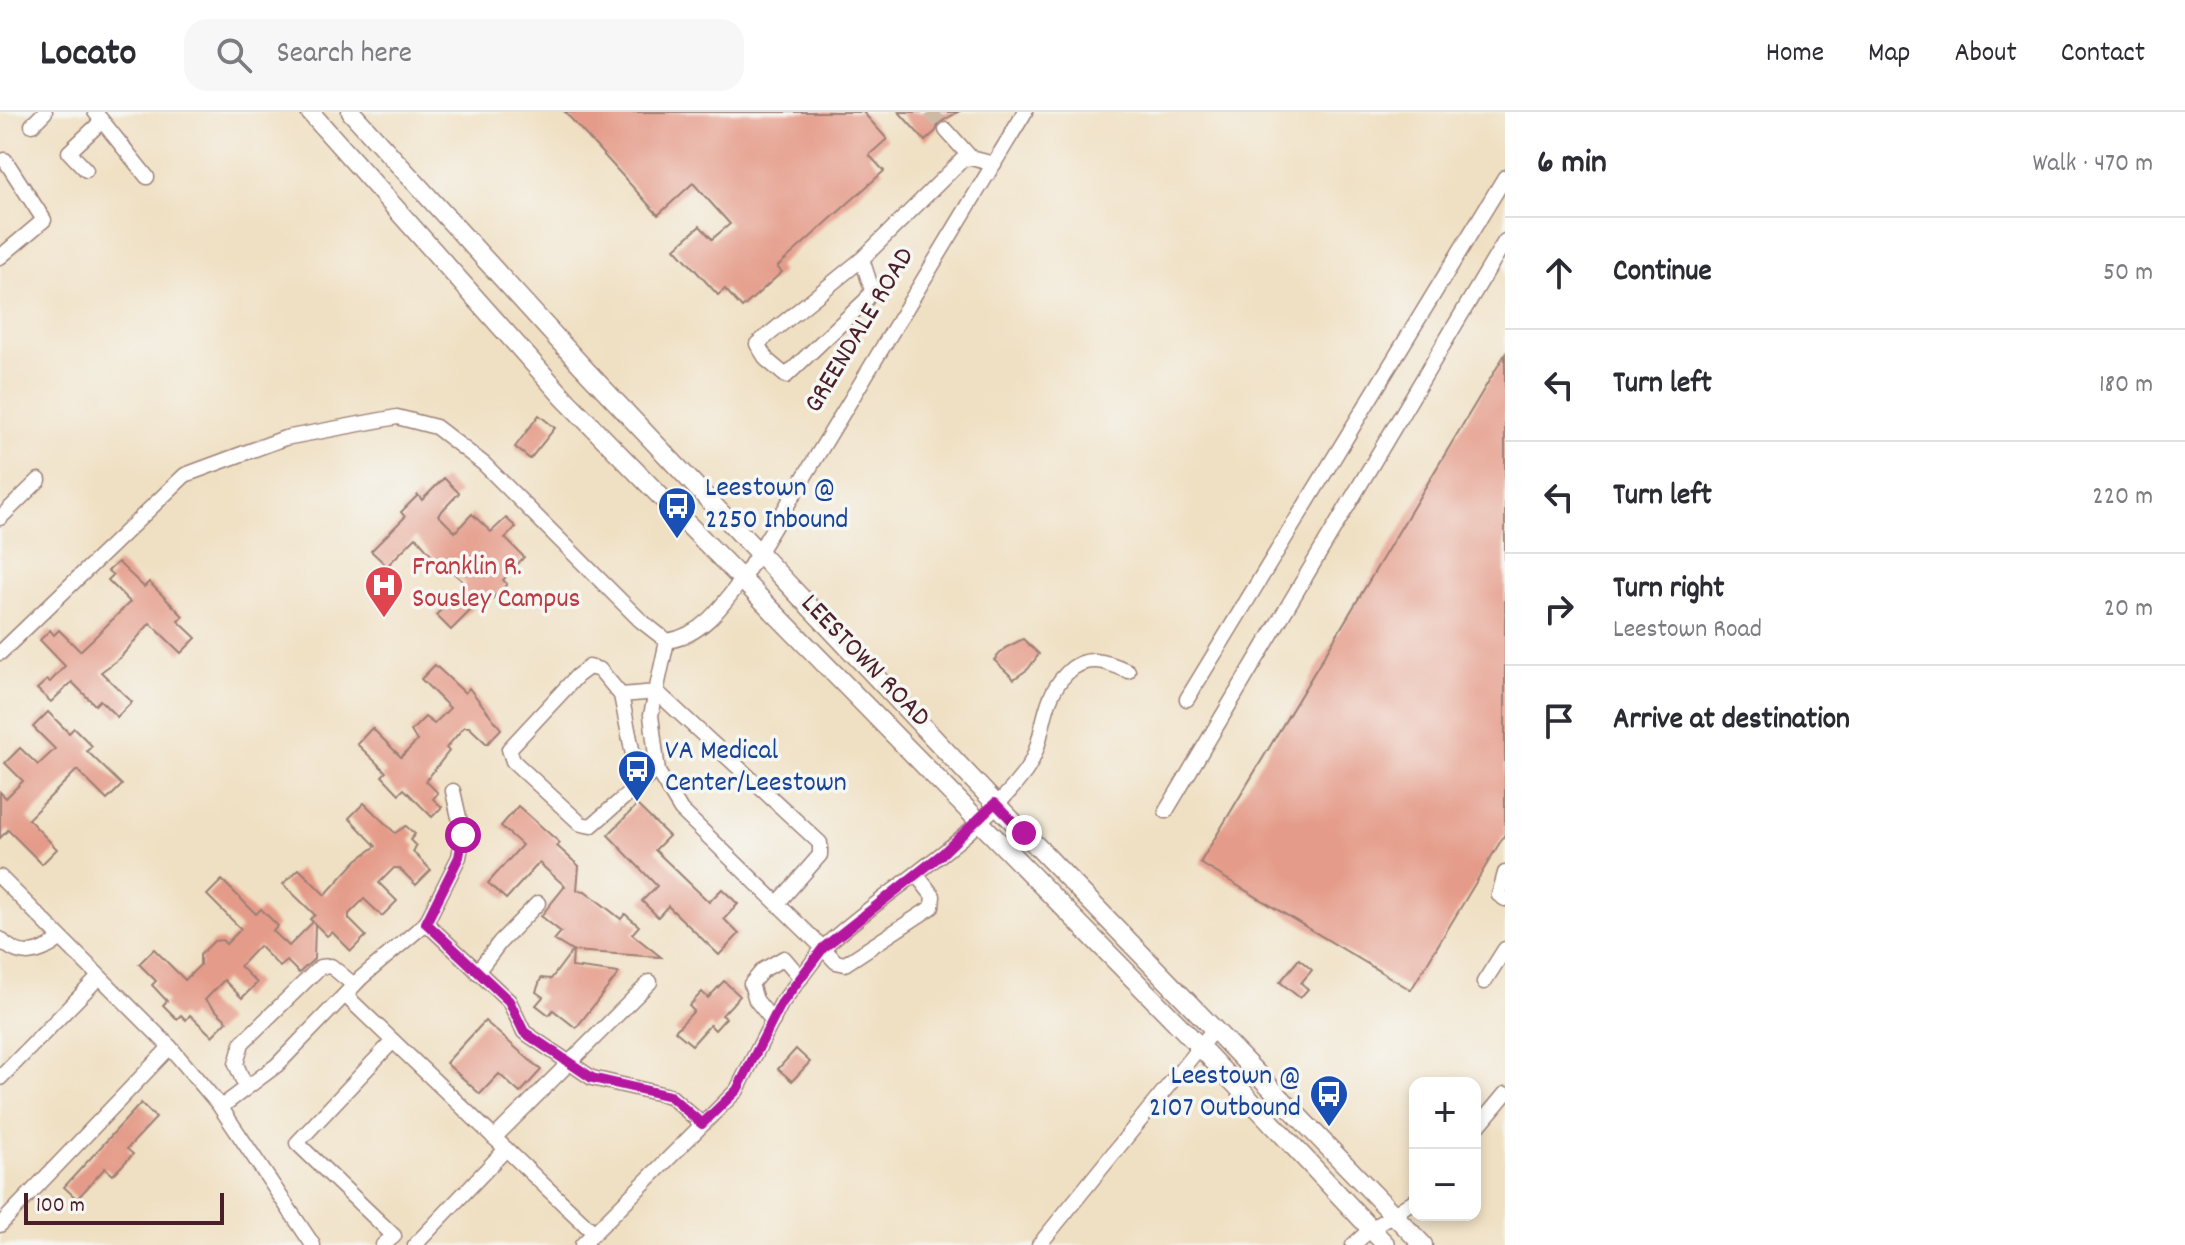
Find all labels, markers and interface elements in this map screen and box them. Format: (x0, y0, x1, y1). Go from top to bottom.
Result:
search box (184, 19, 744, 91)
text: Locato (40, 28, 136, 83)
icon: search (212, 33, 256, 77)
text: Search here (276, 34, 412, 77)
text: Home (1766, 35, 1824, 75)
text: Map (1868, 35, 1910, 75)
text: About (1954, 35, 2017, 75)
text: Contact (2061, 35, 2145, 75)
text: 6 min (1537, 140, 1607, 189)
text: Walk · 470 m (2032, 146, 2153, 183)
street label: GREENDALE ROAD (796, 241, 926, 421)
icon: ahead (1537, 251, 1581, 295)
text: Continue (1613, 252, 1712, 295)
text: 50 m (2103, 255, 2153, 292)
icon: left (1537, 363, 1581, 407)
text: Turn left (1613, 364, 1712, 407)
text: 180 m (2099, 367, 2153, 404)
place label: Leestown @ 2250 Inbound (705, 470, 848, 542)
icon: left (1537, 475, 1581, 519)
text: Turn left (1613, 476, 1712, 519)
text: 220 m (2092, 479, 2153, 516)
bus stop icon: Leestown @ 2250 Inbound (656, 485, 698, 540)
place label: Franklin R. Sousley Campus (412, 549, 580, 621)
hospital icon: Franklin R. Sousley Campus (363, 564, 405, 619)
text: Turn right (1613, 569, 1724, 612)
street label: LEESTOWN ROAD (790, 586, 938, 738)
icon: right (1537, 587, 1581, 631)
text: 20 m (2104, 591, 2153, 628)
text: Leestown Road (1613, 612, 1762, 649)
icon: arrive (1537, 699, 1581, 743)
text: Arrive at destination (1613, 700, 1850, 743)
place label: VA Medical Center/Leestown (665, 733, 847, 805)
bus stop icon: VA Medical Center/Leestown (616, 748, 658, 803)
route end (1006, 815, 1042, 851)
route start (445, 817, 481, 853)
place label: Leestown @ 2107 Outbound (1149, 1058, 1301, 1130)
bus stop icon: Leestown @ 2107 Outbound (1308, 1073, 1350, 1128)
map controls (1409, 1077, 1481, 1221)
button: + (1409, 1077, 1481, 1149)
button: − (1409, 1149, 1481, 1221)
scale bar (24, 1189, 224, 1225)
text: 100 m (36, 1191, 85, 1222)

